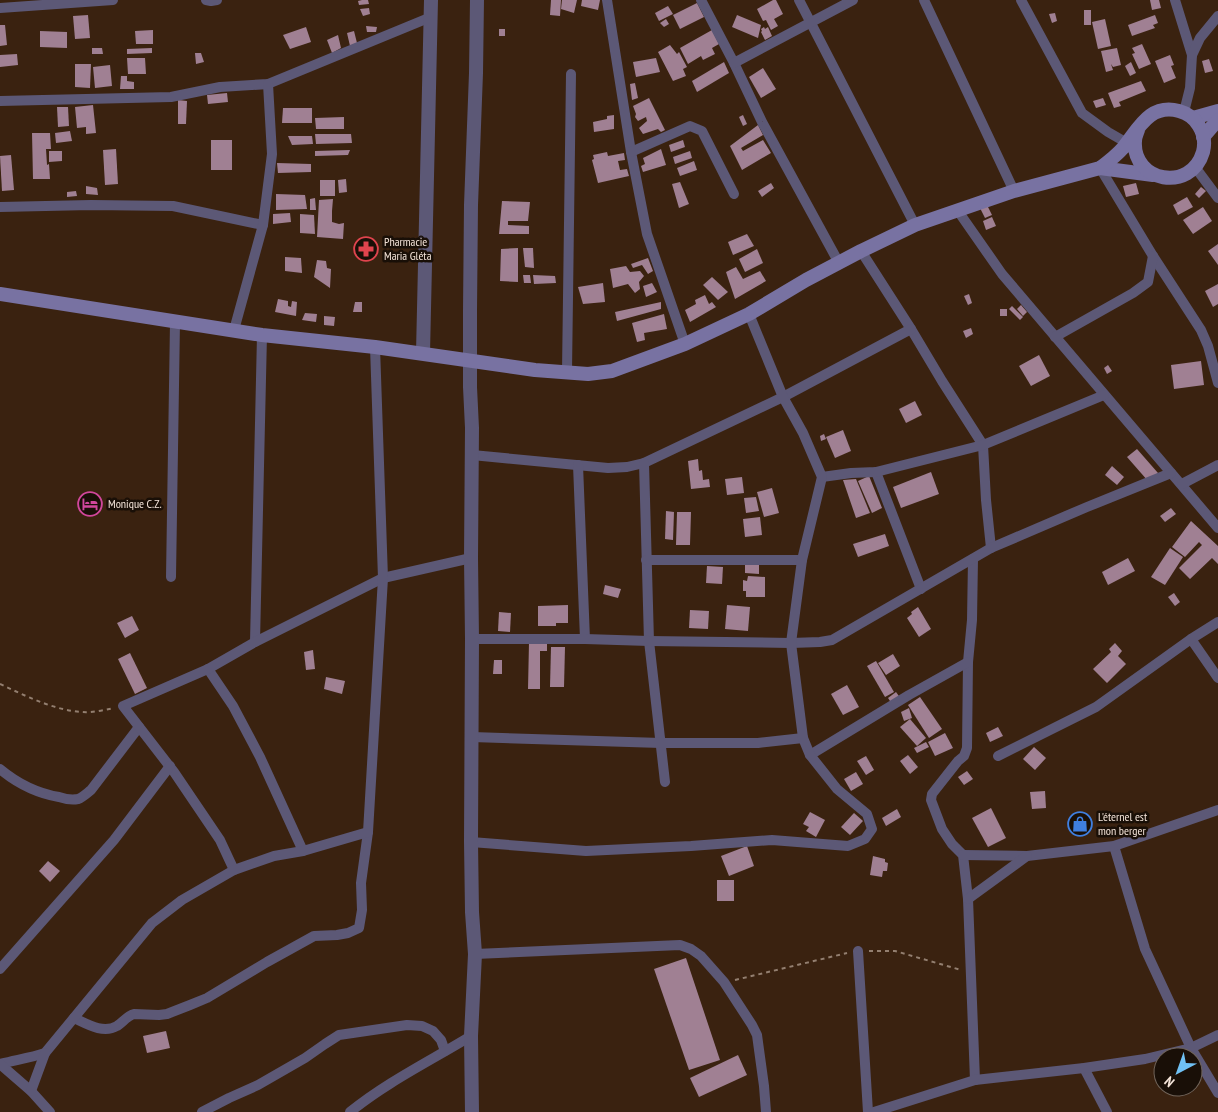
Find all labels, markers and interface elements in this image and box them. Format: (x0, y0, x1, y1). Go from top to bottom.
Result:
place label: Pharmacie Maria Gléta (384, 234, 432, 263)
pharmacy icon: Pharmacie Maria Gléta (353, 236, 379, 262)
hotel icon: Monique C.Z. (77, 491, 103, 517)
place label: Monique C.Z. (108, 496, 162, 511)
place label: L'éternel est mon berger (1098, 809, 1148, 838)
shop icon: L'éternel est mon berger (1067, 811, 1093, 837)
north arrow (1153, 1047, 1203, 1097)
text: N (1161, 1073, 1178, 1091)

